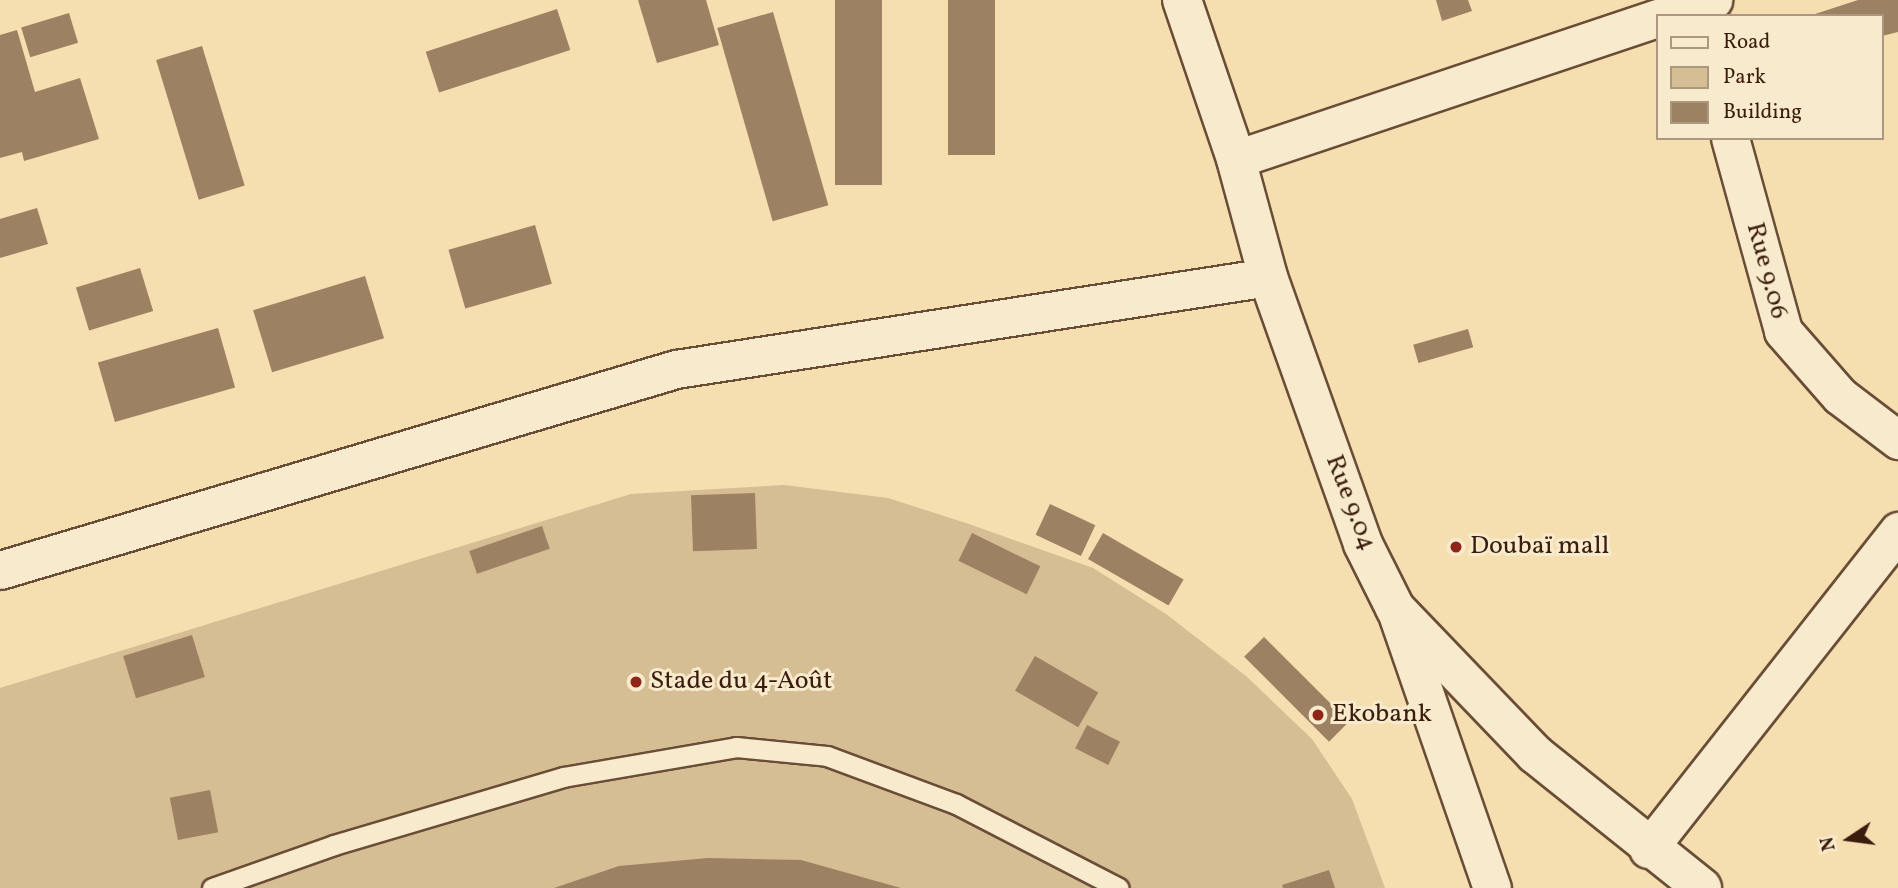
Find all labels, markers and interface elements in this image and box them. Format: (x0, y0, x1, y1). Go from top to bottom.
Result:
legend (1657, 14, 1884, 140)
text: Road (1723, 28, 1770, 57)
text: Park (1723, 63, 1766, 92)
text: Building (1723, 98, 1802, 127)
street label: Rue 9.06 (1738, 219, 1794, 323)
street label: Rue 9.04 (1317, 451, 1383, 555)
place label: Doubaï mall (1470, 531, 1609, 563)
marker: Doubaï mall (1448, 539, 1464, 555)
place label: Stade du 4-Août (650, 666, 832, 698)
marker: Stade du 4-Août (628, 674, 644, 690)
place label: Ekobank (1332, 699, 1432, 731)
marker: Ekobank (1310, 707, 1326, 723)
north arrow (1814, 804, 1884, 874)
text: N (1814, 834, 1843, 853)

